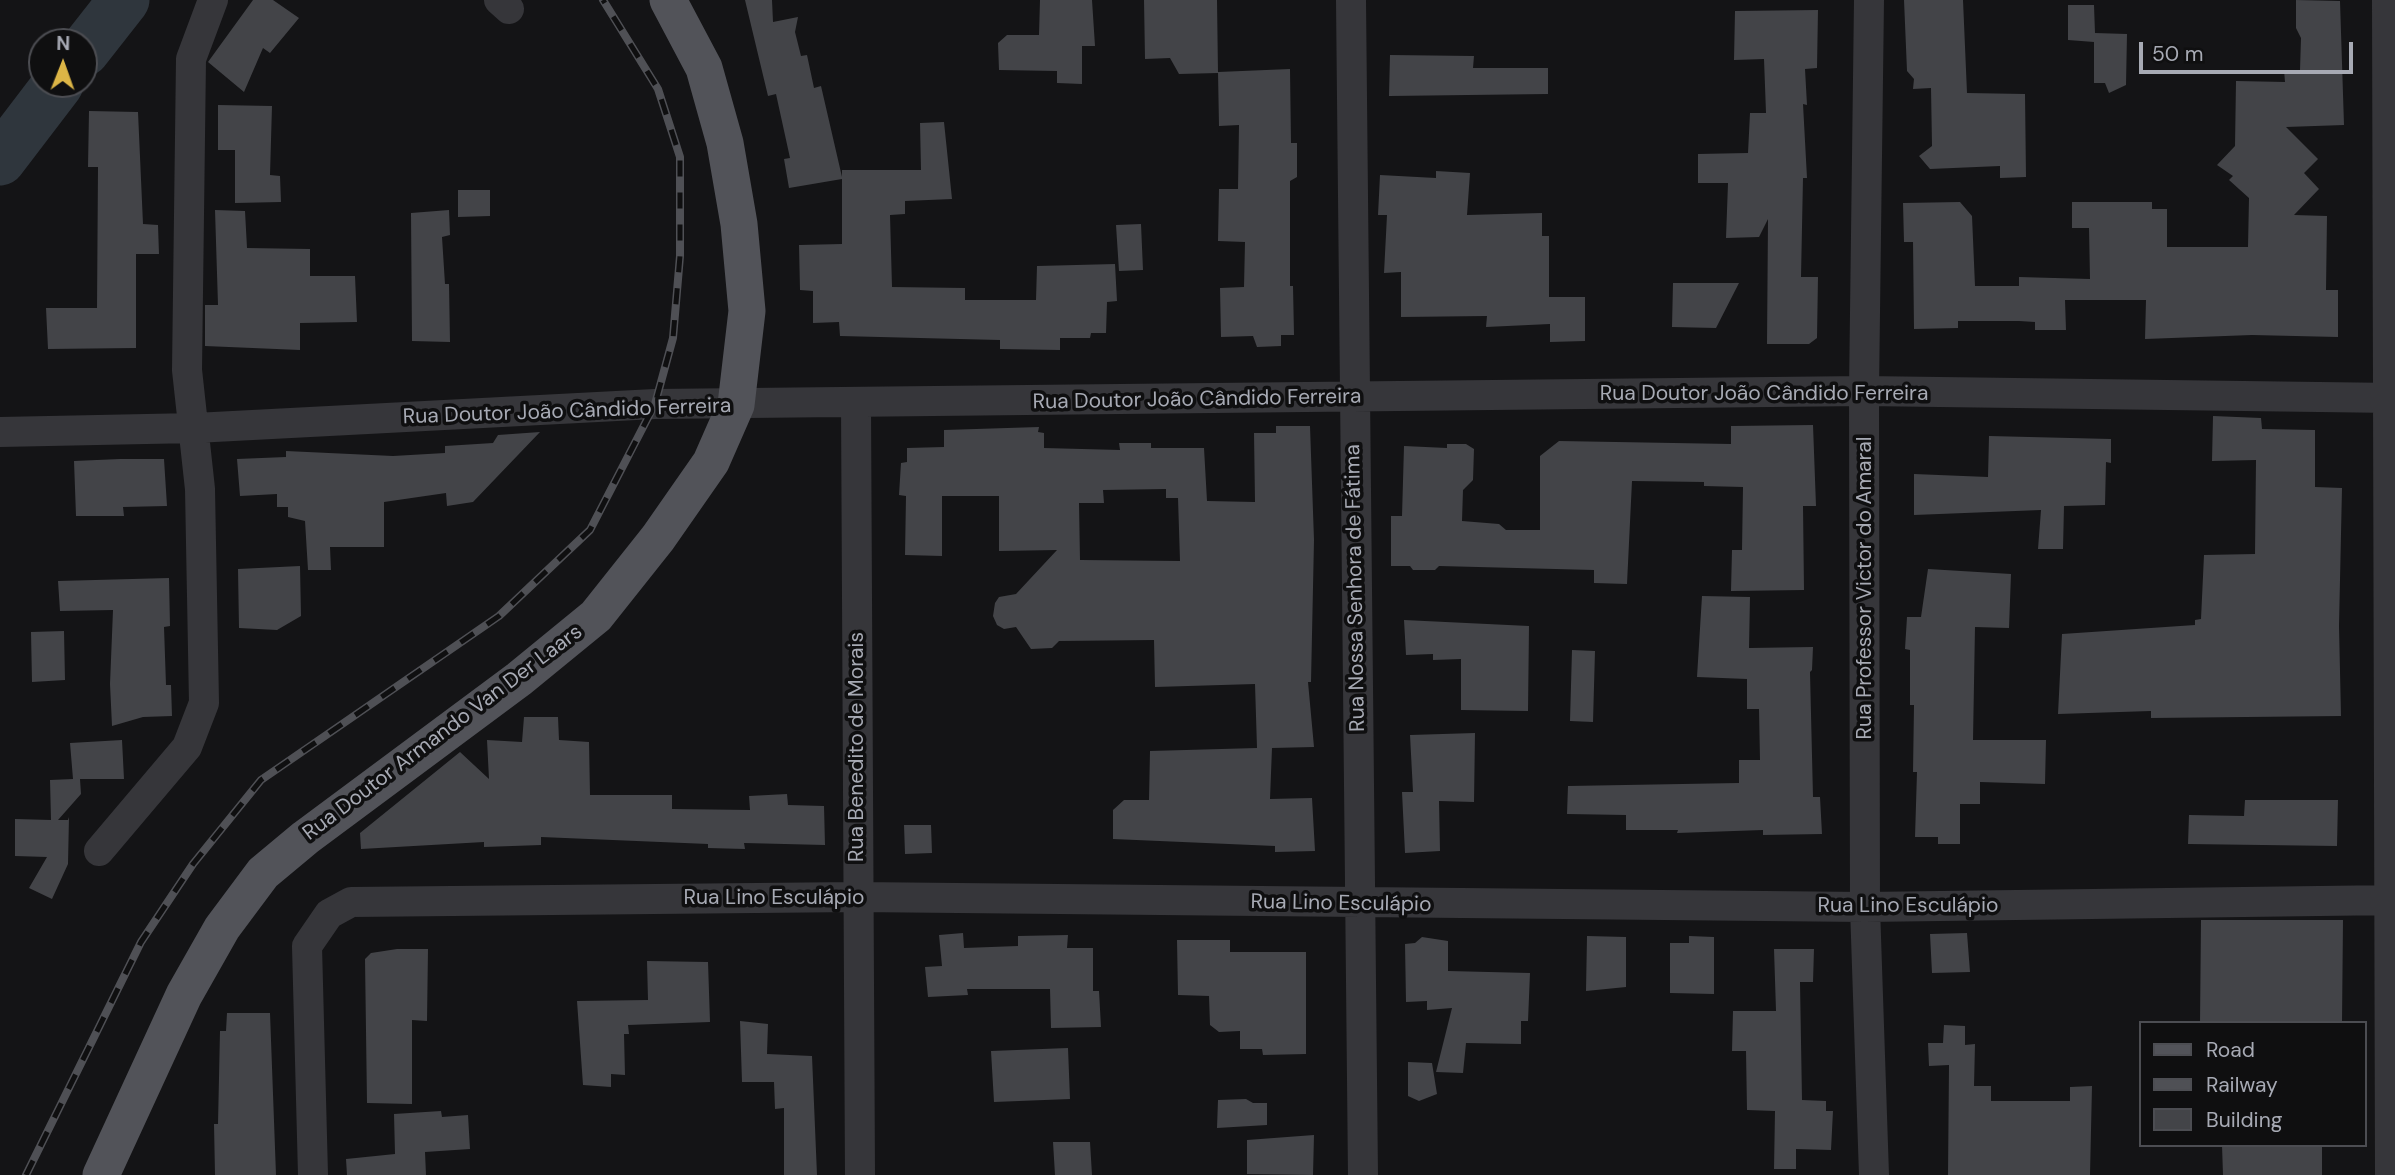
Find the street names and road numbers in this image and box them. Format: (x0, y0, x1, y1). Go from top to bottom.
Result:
street label: Rua Doutor João Cândido Ferreira (1600, 381, 1928, 407)
street label: Rua Doutor João Cândido Ferreira (1033, 385, 1361, 415)
street label: Rua Doutor João Cândido Ferreira (402, 394, 732, 430)
street label: Rua Professor Victor do Amaral (1852, 437, 1878, 739)
street label: Rua Nossa Senhora de Fátima (1341, 444, 1371, 732)
street label: Rua Doutor Armando Van Der Laars (298, 620, 588, 846)
street label: Rua Benedito de Morais (844, 632, 870, 862)
street label: Rua Lino Esculápio (684, 885, 864, 911)
street label: Rua Lino Esculápio (1250, 890, 1432, 918)
street label: Rua Lino Esculápio (1818, 893, 1998, 919)

